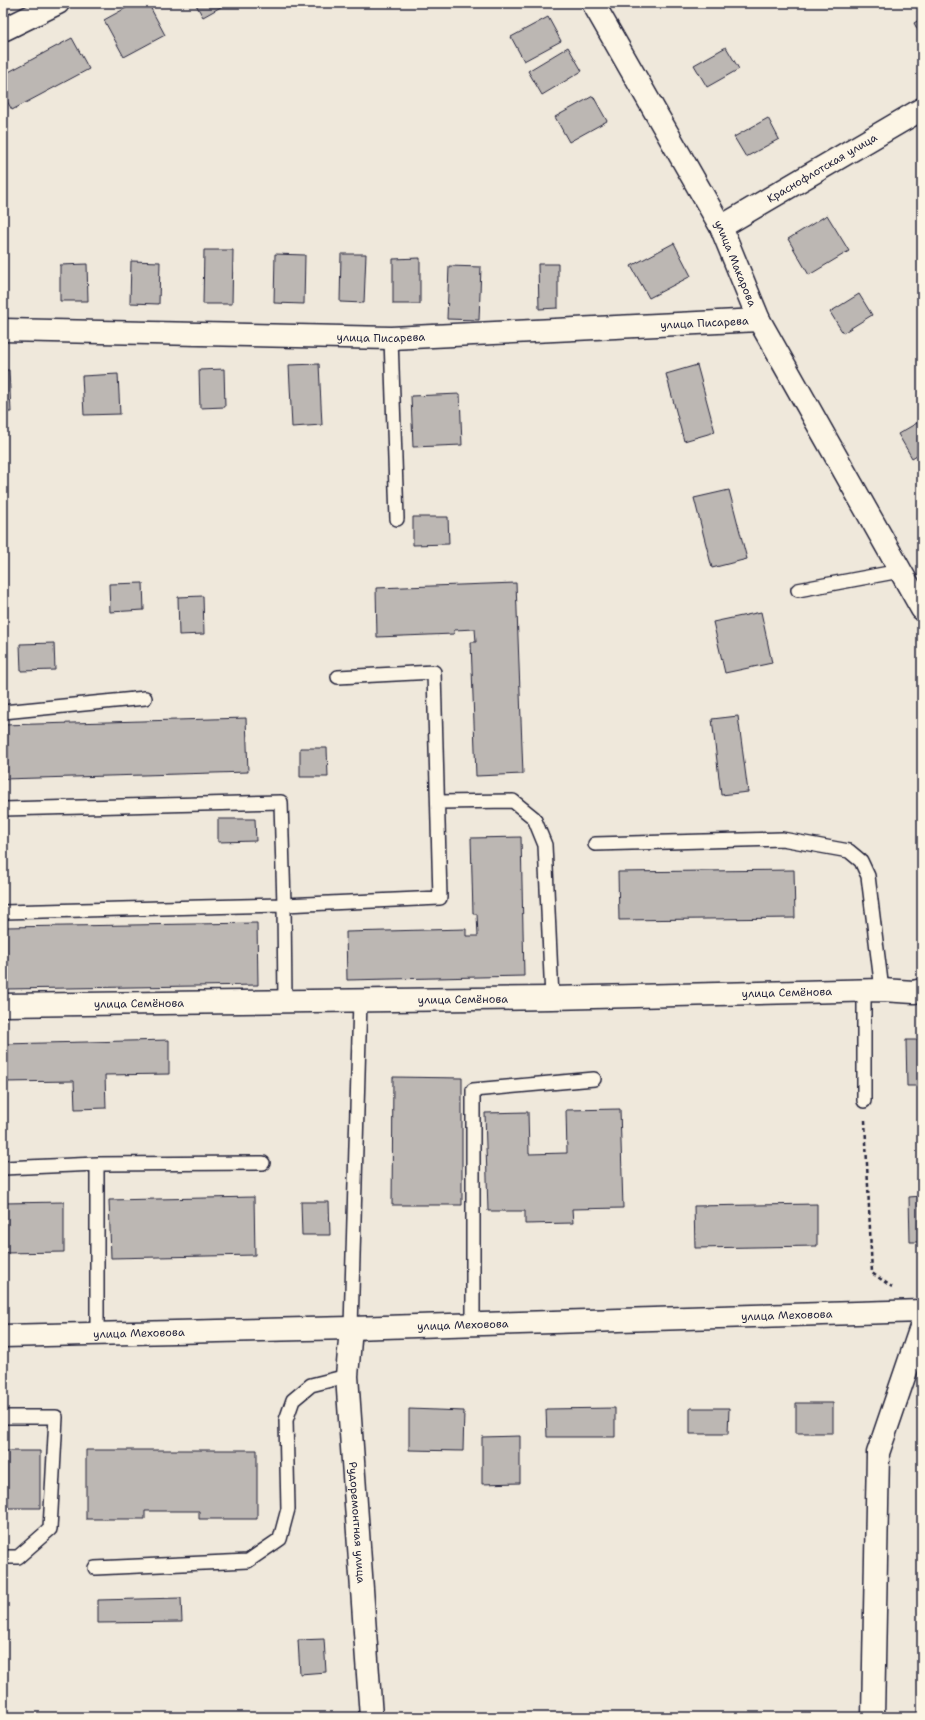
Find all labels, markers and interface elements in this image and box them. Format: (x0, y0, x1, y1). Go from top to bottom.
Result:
street label: Краснофлотская улица (764, 130, 880, 206)
street label: улица Макарова (711, 217, 760, 309)
street label: улица Писарева (660, 313, 749, 332)
street label: улица Писарева (337, 329, 426, 346)
street label: улица Семёнова (742, 984, 832, 1001)
street label: улица Семёнова (418, 991, 508, 1007)
street label: улица Семёнова (94, 995, 184, 1011)
street label: улица Меховова (741, 1306, 833, 1324)
street label: улица Меховова (417, 1316, 509, 1334)
street label: улица Меховова (93, 1324, 185, 1341)
street label: Рудоремонтная улица (346, 1461, 369, 1584)

